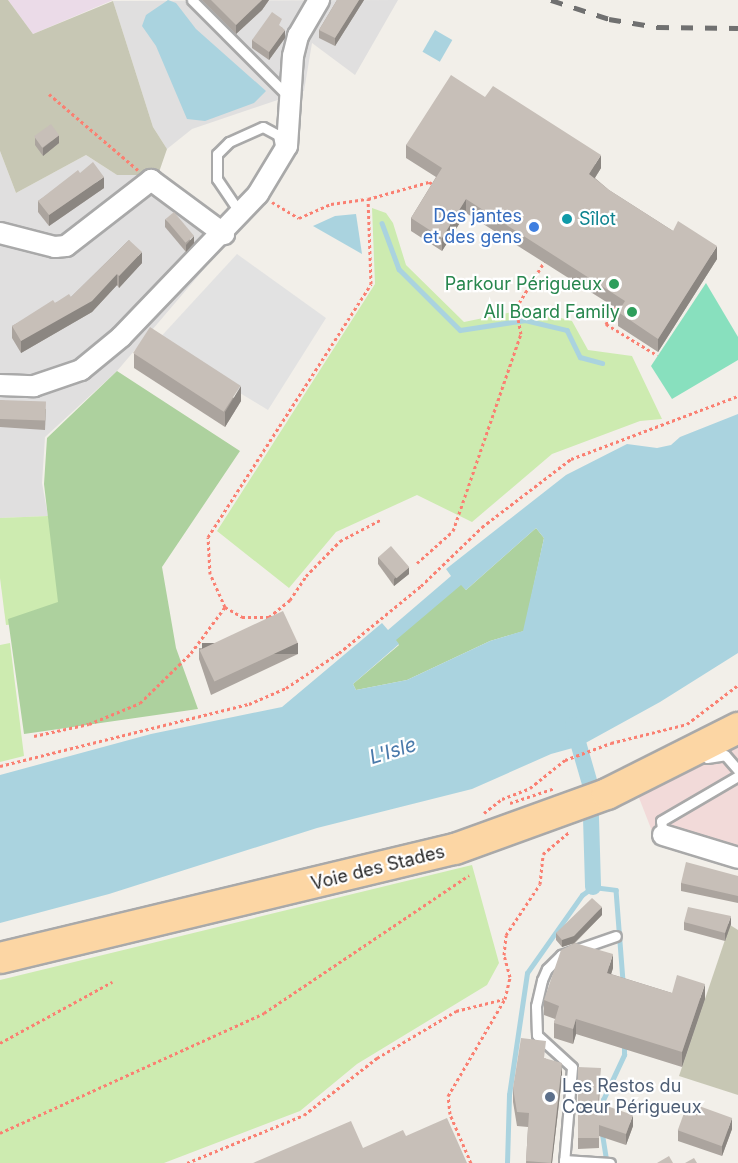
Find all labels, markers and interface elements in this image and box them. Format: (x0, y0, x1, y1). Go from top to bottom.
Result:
place label: Des jantes et des gens (423, 206, 522, 248)
place label: Sîlot (579, 208, 616, 230)
marker: Sîlot (560, 212, 574, 226)
marker: Des jantes et des gens (527, 220, 541, 234)
place label: Parkour Périgueux (445, 273, 602, 295)
marker: Parkour Périgueux (607, 277, 621, 291)
place label: All Board Family (483, 301, 620, 323)
marker: All Board Family (625, 305, 639, 319)
water label: L'Isle (367, 733, 419, 769)
street label: Voie des Stades (309, 841, 447, 895)
place label: Les Restos du Cœur Périgueux (562, 1076, 702, 1118)
marker: Les Restos du Cœur Périgueux (543, 1090, 557, 1104)

